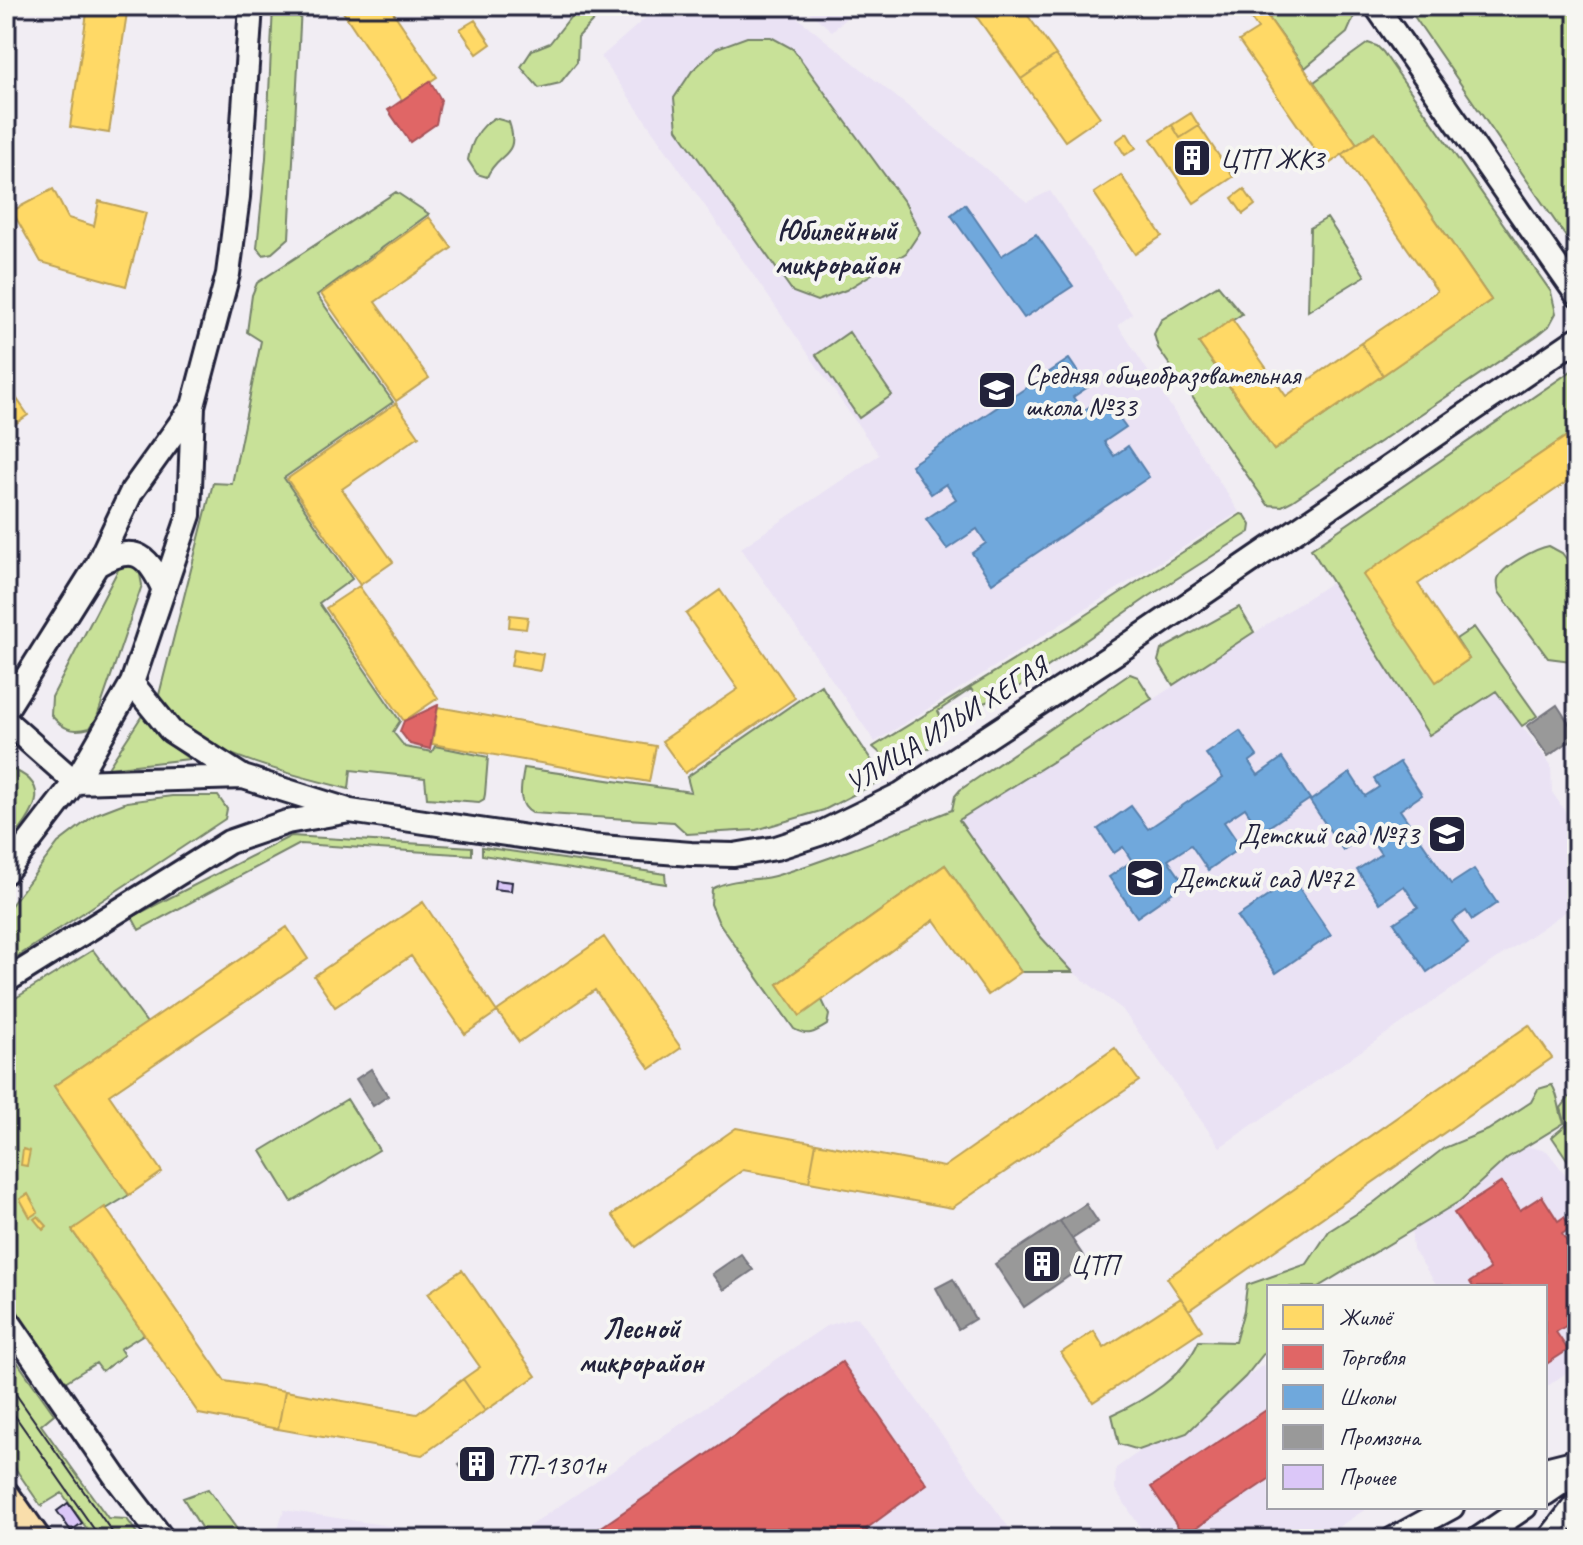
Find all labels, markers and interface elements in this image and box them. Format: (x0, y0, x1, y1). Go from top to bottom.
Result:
building icon: ЦТП ЖК3 (1171, 137, 1213, 179)
place label: ЦТП ЖК3 (1220, 141, 1327, 176)
district label: Юбилейный микрорайон (774, 211, 901, 283)
place label: Средняя общеобразовательная школа №33 (1025, 357, 1302, 424)
school or university icon: Средняя общеобразовательная школа №33 (976, 369, 1018, 411)
street label: УЛИЦА ИЛЬИ ХЕГАЯ (839, 647, 1056, 801)
school or university icon: Детский сад №73 (1426, 813, 1468, 855)
place label: Детский сад №73 (1238, 817, 1421, 852)
school or university icon: Детский сад №72 (1124, 857, 1166, 899)
place label: Детский сад №72 (1173, 861, 1356, 896)
building icon: ЦТП (1021, 1243, 1063, 1285)
place label: ЦТП (1070, 1247, 1123, 1282)
legend (1267, 1285, 1547, 1509)
text: Жильё (1339, 1302, 1394, 1332)
district label: Лесной микрорайон (578, 1309, 705, 1381)
text: Торговля (1339, 1342, 1406, 1372)
text: Школы (1339, 1382, 1397, 1412)
text: Промзона (1339, 1422, 1422, 1452)
building icon: ТП-1301н (456, 1443, 498, 1485)
place label: ТП-1301н (505, 1447, 607, 1482)
text: Прочее (1339, 1462, 1398, 1492)

